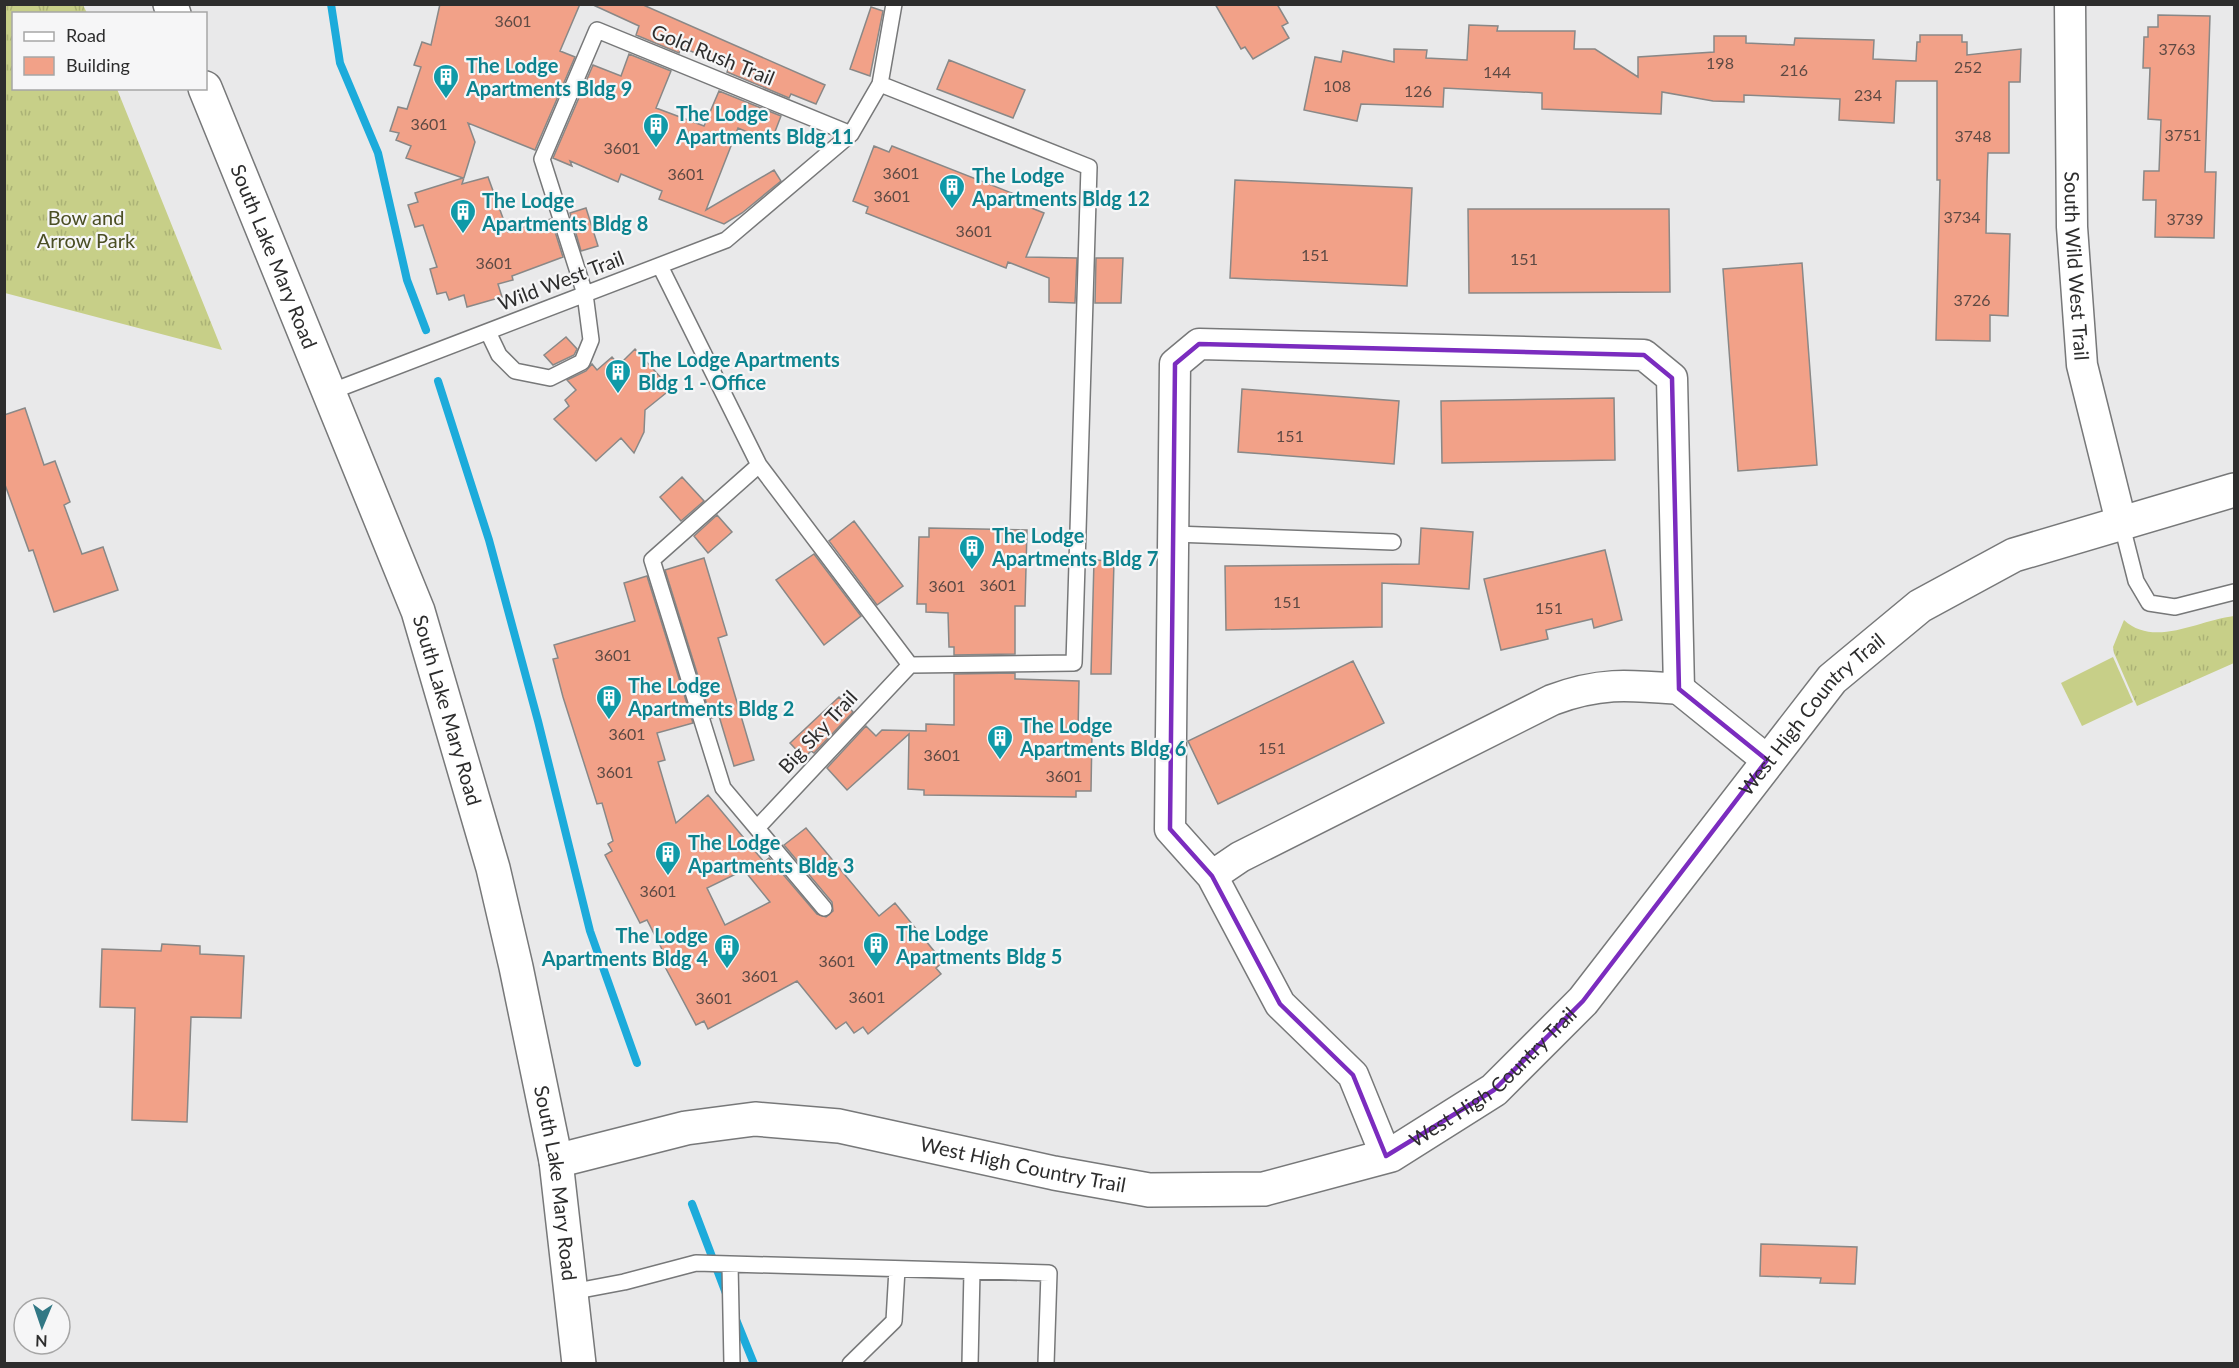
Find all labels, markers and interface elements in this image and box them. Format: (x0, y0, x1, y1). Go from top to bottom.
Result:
house number: 3601 (494, 11, 532, 30)
legend (12, 12, 207, 90)
street label: Gold Rush Trail (648, 18, 778, 90)
text: Road (66, 24, 106, 46)
house number: 3763 (2158, 39, 2196, 58)
place label: The Lodge Apartments Bldg 9 (465, 53, 632, 100)
house number: 198 (1706, 53, 1734, 72)
text: Building (66, 54, 130, 76)
house number: 252 (1954, 57, 1982, 76)
house number: 216 (1780, 60, 1808, 79)
building icon: The Lodge Apartments Bldg 9 (431, 62, 461, 100)
house number: 144 (1483, 62, 1511, 81)
house number: 108 (1323, 76, 1351, 95)
house number: 126 (1404, 81, 1432, 100)
house number: 234 (1854, 85, 1882, 104)
place label: The Lodge Apartments Bldg 11 (675, 101, 854, 148)
building icon: The Lodge Apartments Bldg 11 (641, 111, 671, 149)
house number: 3601 (410, 114, 448, 133)
house number: 3751 (2164, 125, 2202, 144)
house number: 3748 (1954, 126, 1992, 145)
house number: 3601 (603, 138, 641, 157)
street label: South Lake Mary Road (226, 160, 323, 352)
house number: 3601 (882, 163, 920, 182)
place label: The Lodge Apartments Bldg 12 (971, 163, 1150, 210)
house number: 3601 (667, 164, 705, 183)
street label: South Wild West Trail (2061, 171, 2095, 361)
building icon: The Lodge Apartments Bldg 12 (937, 172, 967, 210)
house number: 3601 (873, 186, 911, 205)
place label: The Lodge Apartments Bldg 8 (481, 188, 648, 235)
building icon: The Lodge Apartments Bldg 8 (448, 197, 478, 235)
park label: Bow and Arrow Park (37, 205, 136, 252)
house number: 3734 (1943, 207, 1981, 226)
house number: 3739 (2166, 209, 2204, 228)
house number: 3601 (955, 221, 993, 240)
street label: Wild West Trail (494, 245, 627, 315)
house number: 151 (1301, 245, 1329, 264)
house number: 151 (1510, 249, 1538, 268)
house number: 3601 (475, 253, 513, 272)
house number: 3726 (1953, 290, 1991, 309)
place label: The Lodge Apartments Bldg 1 - Office (638, 347, 840, 394)
building icon: The Lodge Apartments Bldg 1 - Office (603, 357, 633, 395)
house number: 151 (1276, 426, 1304, 445)
place label: The Lodge Apartments Bldg 7 (991, 523, 1158, 570)
building icon: The Lodge Apartments Bldg 7 (957, 533, 987, 571)
house number: 3601 (979, 575, 1017, 594)
house number: 3601 (928, 576, 966, 595)
house number: 151 (1273, 592, 1301, 611)
house number: 151 (1535, 598, 1563, 617)
street label: South Lake Mary Road (409, 612, 487, 808)
street label: West High Country Trail (1733, 627, 1889, 800)
house number: 3601 (594, 645, 632, 664)
place label: The Lodge Apartments Bldg 2 (627, 673, 794, 720)
building icon: The Lodge Apartments Bldg 2 (594, 683, 624, 721)
street label: Big Sky Trail (773, 685, 862, 778)
place label: The Lodge Apartments Bldg 6 (1019, 713, 1186, 760)
building icon: The Lodge Apartments Bldg 6 (985, 723, 1015, 761)
house number: 3601 (608, 724, 646, 743)
house number: 151 (1258, 738, 1286, 757)
house number: 3601 (923, 745, 961, 764)
house number: 3601 (596, 762, 634, 781)
house number: 3601 (1045, 766, 1083, 785)
place label: The Lodge Apartments Bldg 3 (687, 830, 854, 877)
building icon: The Lodge Apartments Bldg 3 (653, 839, 683, 877)
house number: 3601 (639, 881, 677, 900)
place label: The Lodge Apartments Bldg 5 (895, 921, 1062, 968)
place label: The Lodge Apartments Bldg 4 (541, 923, 708, 970)
building icon: The Lodge Apartments Bldg 5 (861, 930, 891, 968)
building icon: The Lodge Apartments Bldg 4 (712, 932, 742, 970)
house number: 3601 (818, 951, 856, 970)
house number: 3601 (741, 966, 779, 985)
house number: 3601 (848, 987, 886, 1006)
house number: 3601 (695, 988, 733, 1007)
street label: West High Country Trail (1405, 1002, 1581, 1151)
street label: South Lake Mary Road (530, 1083, 582, 1282)
street label: West High Country Trail (918, 1131, 1128, 1197)
north arrow (12, 1296, 72, 1356)
text: N (35, 1332, 48, 1351)

